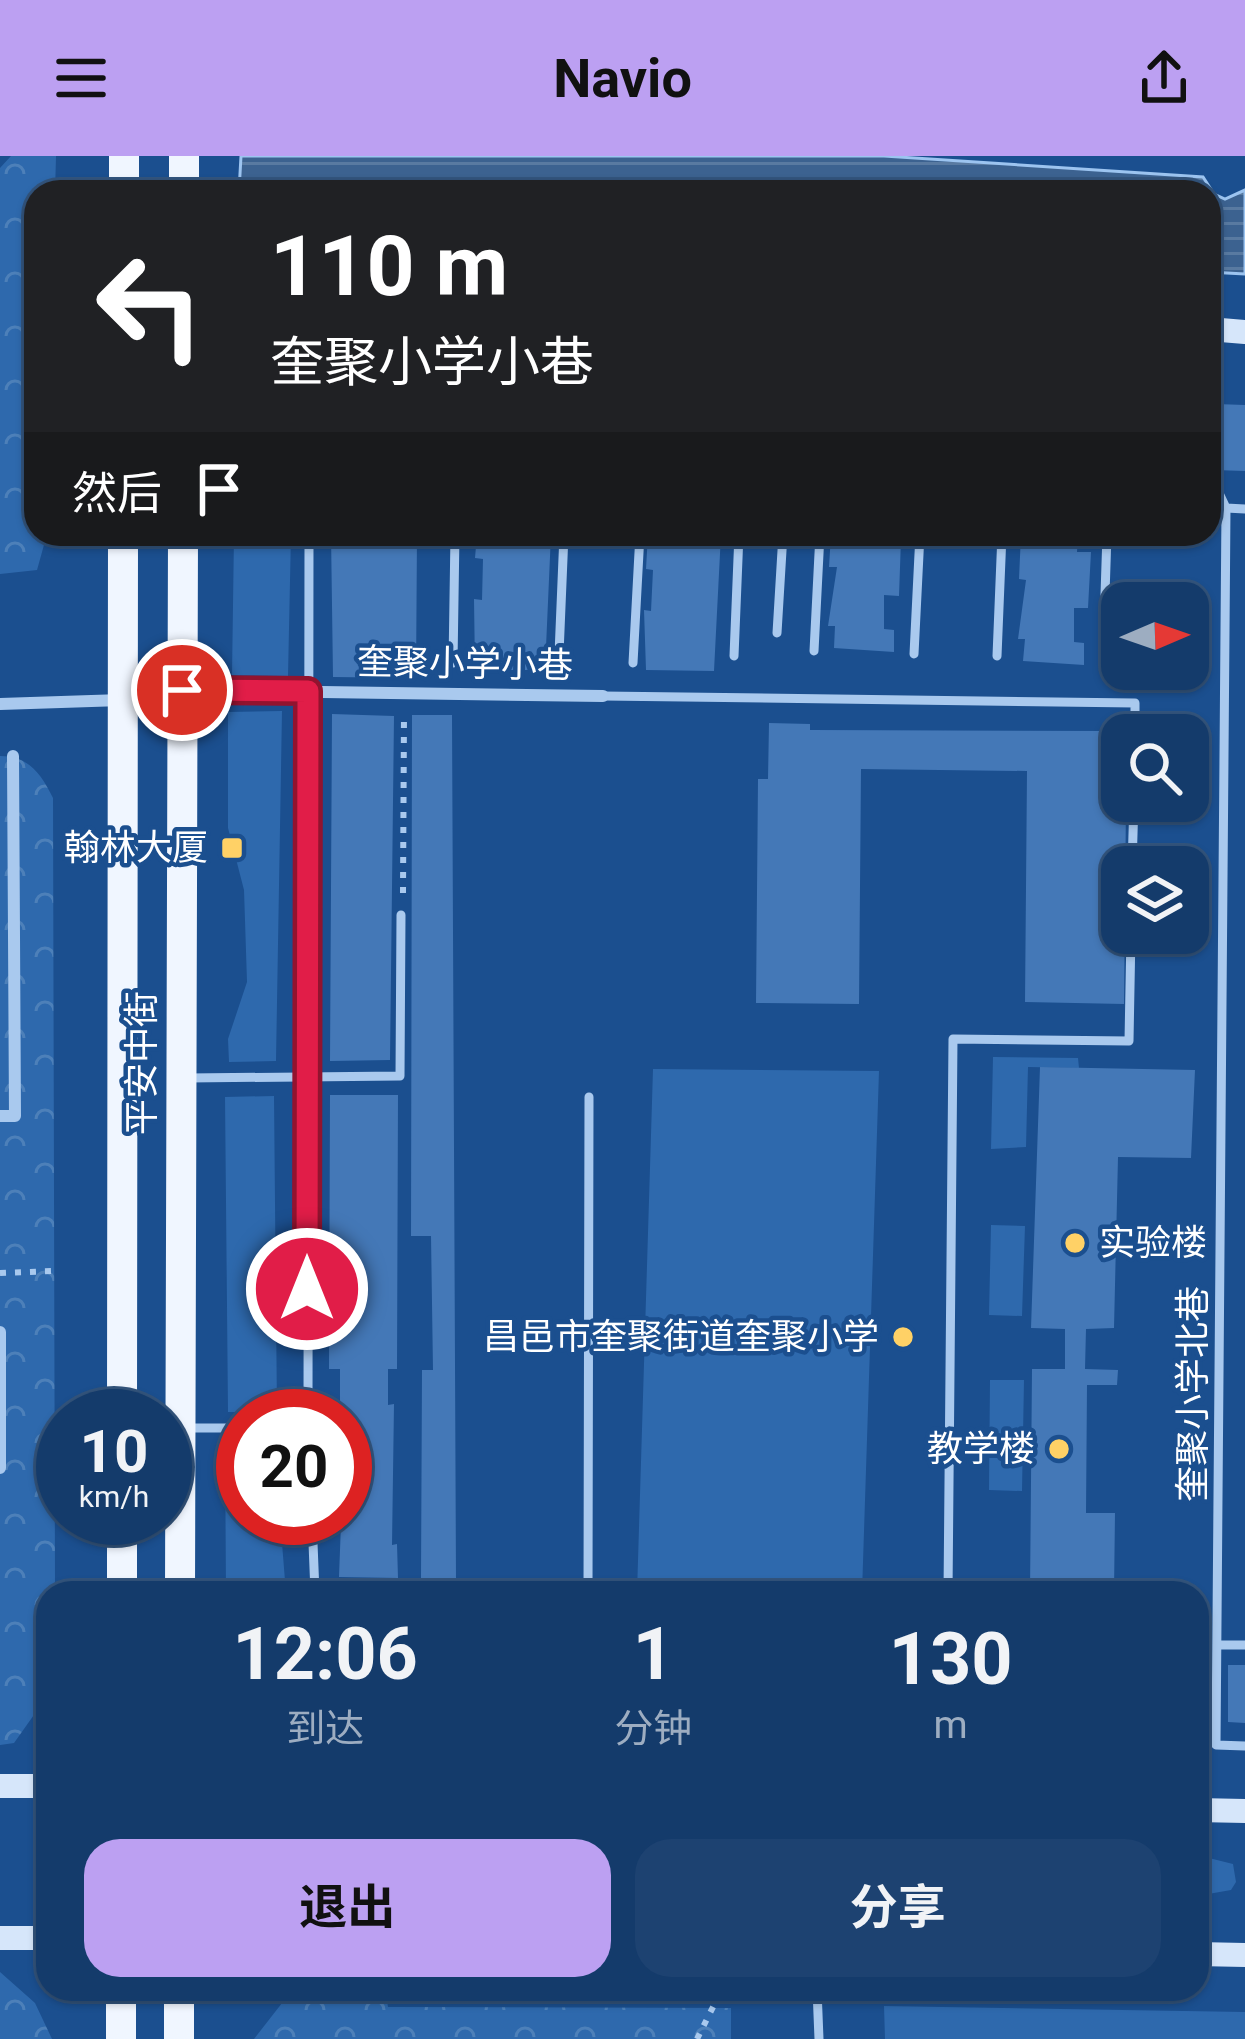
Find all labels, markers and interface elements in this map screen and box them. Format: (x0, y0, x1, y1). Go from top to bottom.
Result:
icon: menu (48, 45, 114, 111)
icon: share (1131, 45, 1197, 111)
text: Navio (553, 47, 692, 110)
text: 110 m (270, 217, 508, 316)
icon: left (72, 228, 228, 384)
text: 奎聚小学小巷 (270, 331, 594, 394)
icon: arrive (186, 456, 252, 522)
text: 然后 (72, 467, 162, 520)
north arrow (1101, 582, 1209, 690)
map controls (1101, 582, 1209, 954)
pin (131, 639, 233, 741)
street label: 奎聚小学小巷 (357, 641, 573, 687)
icon: arrive (149, 657, 215, 723)
button: search (1101, 714, 1209, 822)
place label: 翰林大厦 (64, 827, 208, 869)
marker: 翰林大厦 (219, 835, 245, 861)
button: layers (1101, 846, 1209, 954)
street label: 平安中街 (121, 991, 163, 1135)
place label: 实验楼 (1099, 1222, 1207, 1264)
position arrow (244, 1226, 370, 1352)
marker: 实验楼 (1062, 1230, 1088, 1256)
street label: 奎聚小学北巷 (1172, 1286, 1214, 1502)
place label: 昌邑市奎聚街道奎聚小学 (483, 1316, 879, 1358)
marker: 昌邑市奎聚街道奎聚小学 (890, 1324, 916, 1350)
speed limit sign: 20 (216, 1389, 372, 1545)
text: 10 (80, 1416, 148, 1487)
place label: 教学楼 (927, 1428, 1035, 1470)
marker: 教学楼 (1046, 1436, 1072, 1462)
text: km/h (79, 1479, 149, 1514)
text: 12:06 (232, 1612, 418, 1697)
text: 1 (633, 1612, 674, 1697)
text: 130 (889, 1617, 1013, 1702)
text: m (934, 1702, 968, 1748)
text: 到达 (286, 1706, 364, 1752)
text: 分钟 (614, 1706, 692, 1752)
button: 退出 (84, 1839, 611, 1977)
button: 分享 (635, 1839, 1161, 1977)

